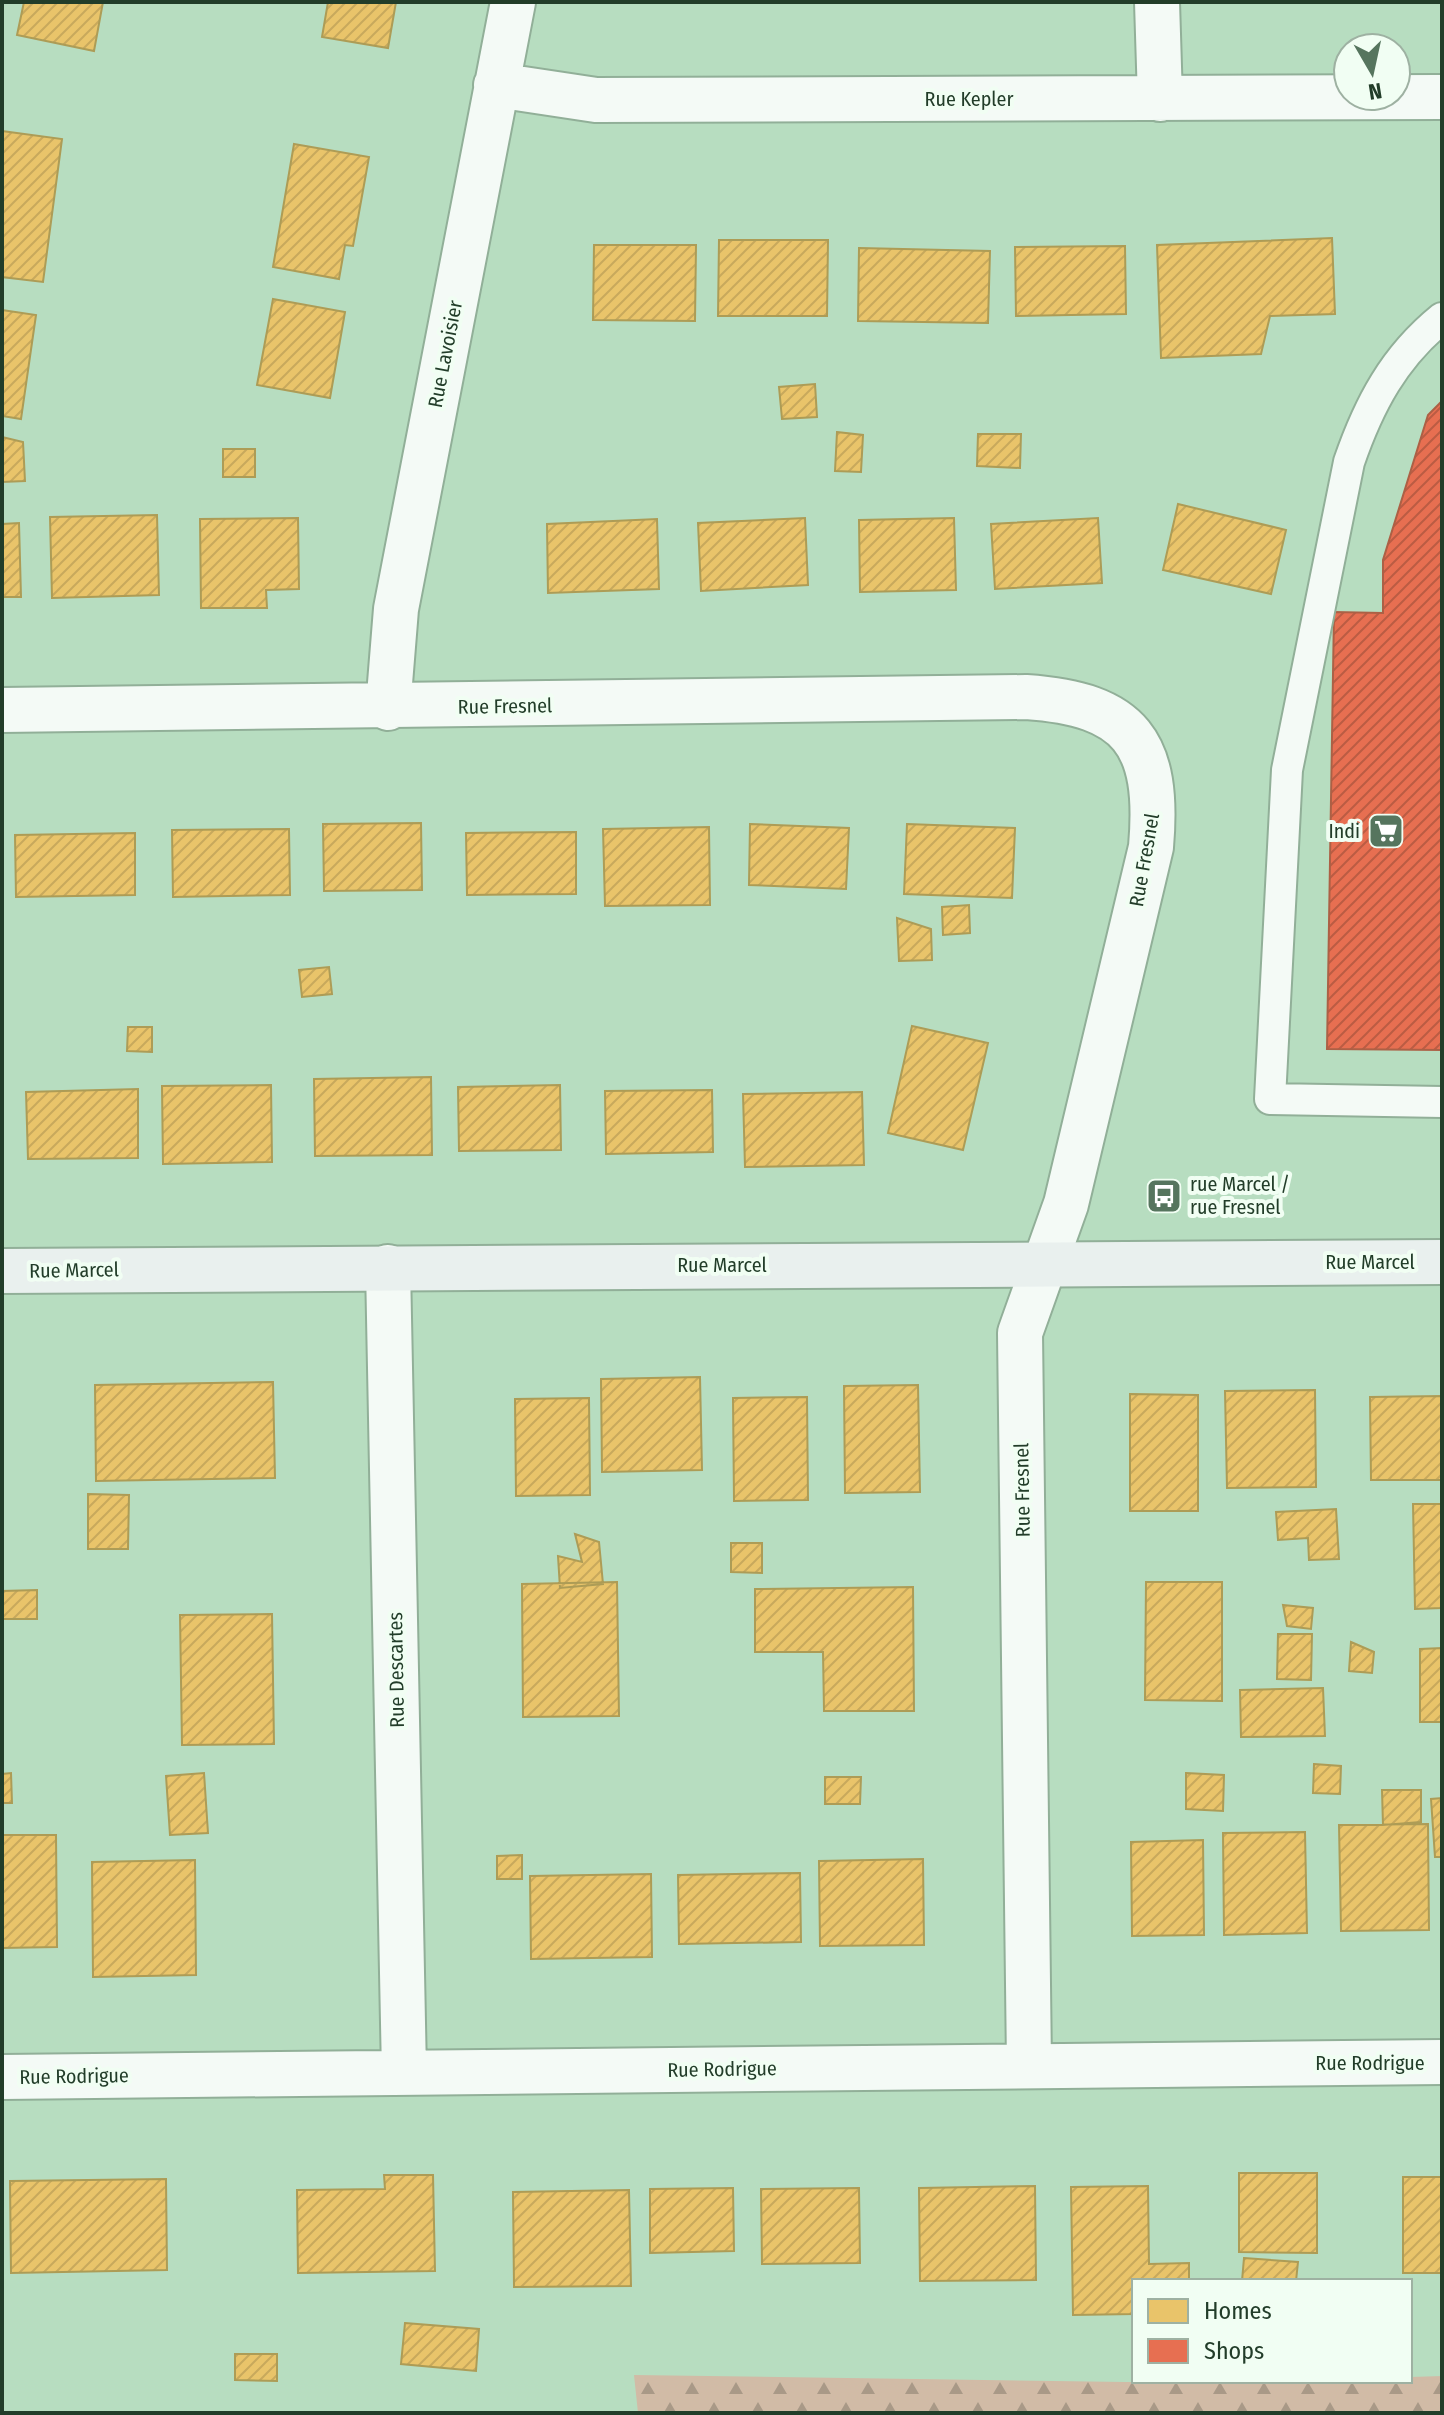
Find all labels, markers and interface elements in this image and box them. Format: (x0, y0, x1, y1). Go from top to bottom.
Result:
north arrow (1332, 32, 1412, 112)
text: N (1366, 77, 1384, 106)
street label: Rue Kepler (925, 87, 1013, 111)
street label: Rue Lavoisier (423, 298, 467, 410)
street label: Rue Fresnel (458, 693, 552, 719)
street label: Rue Fresnel (1124, 811, 1164, 909)
supermarket icon: Indi (1367, 812, 1405, 850)
place label: Indi (1328, 819, 1360, 843)
place label: rue Marcel / rue Fresnel (1190, 1172, 1290, 1219)
bus stop icon: rue Marcel / rue Fresnel (1145, 1177, 1183, 1215)
street label: Rue Marcel (1325, 1250, 1415, 1274)
street label: Rue Marcel (677, 1253, 767, 1277)
street label: Rue Marcel (29, 1257, 119, 1283)
street label: Rue Fresnel (1009, 1443, 1035, 1537)
street label: Rue Descartes (383, 1612, 409, 1728)
street label: Rue Rodrigue (1315, 2051, 1425, 2075)
street label: Rue Rodrigue (667, 2056, 777, 2082)
street label: Rue Rodrigue (19, 2063, 129, 2089)
legend (1132, 2279, 1412, 2383)
text: Homes (1204, 2297, 1272, 2325)
text: Shops (1204, 2337, 1264, 2365)

